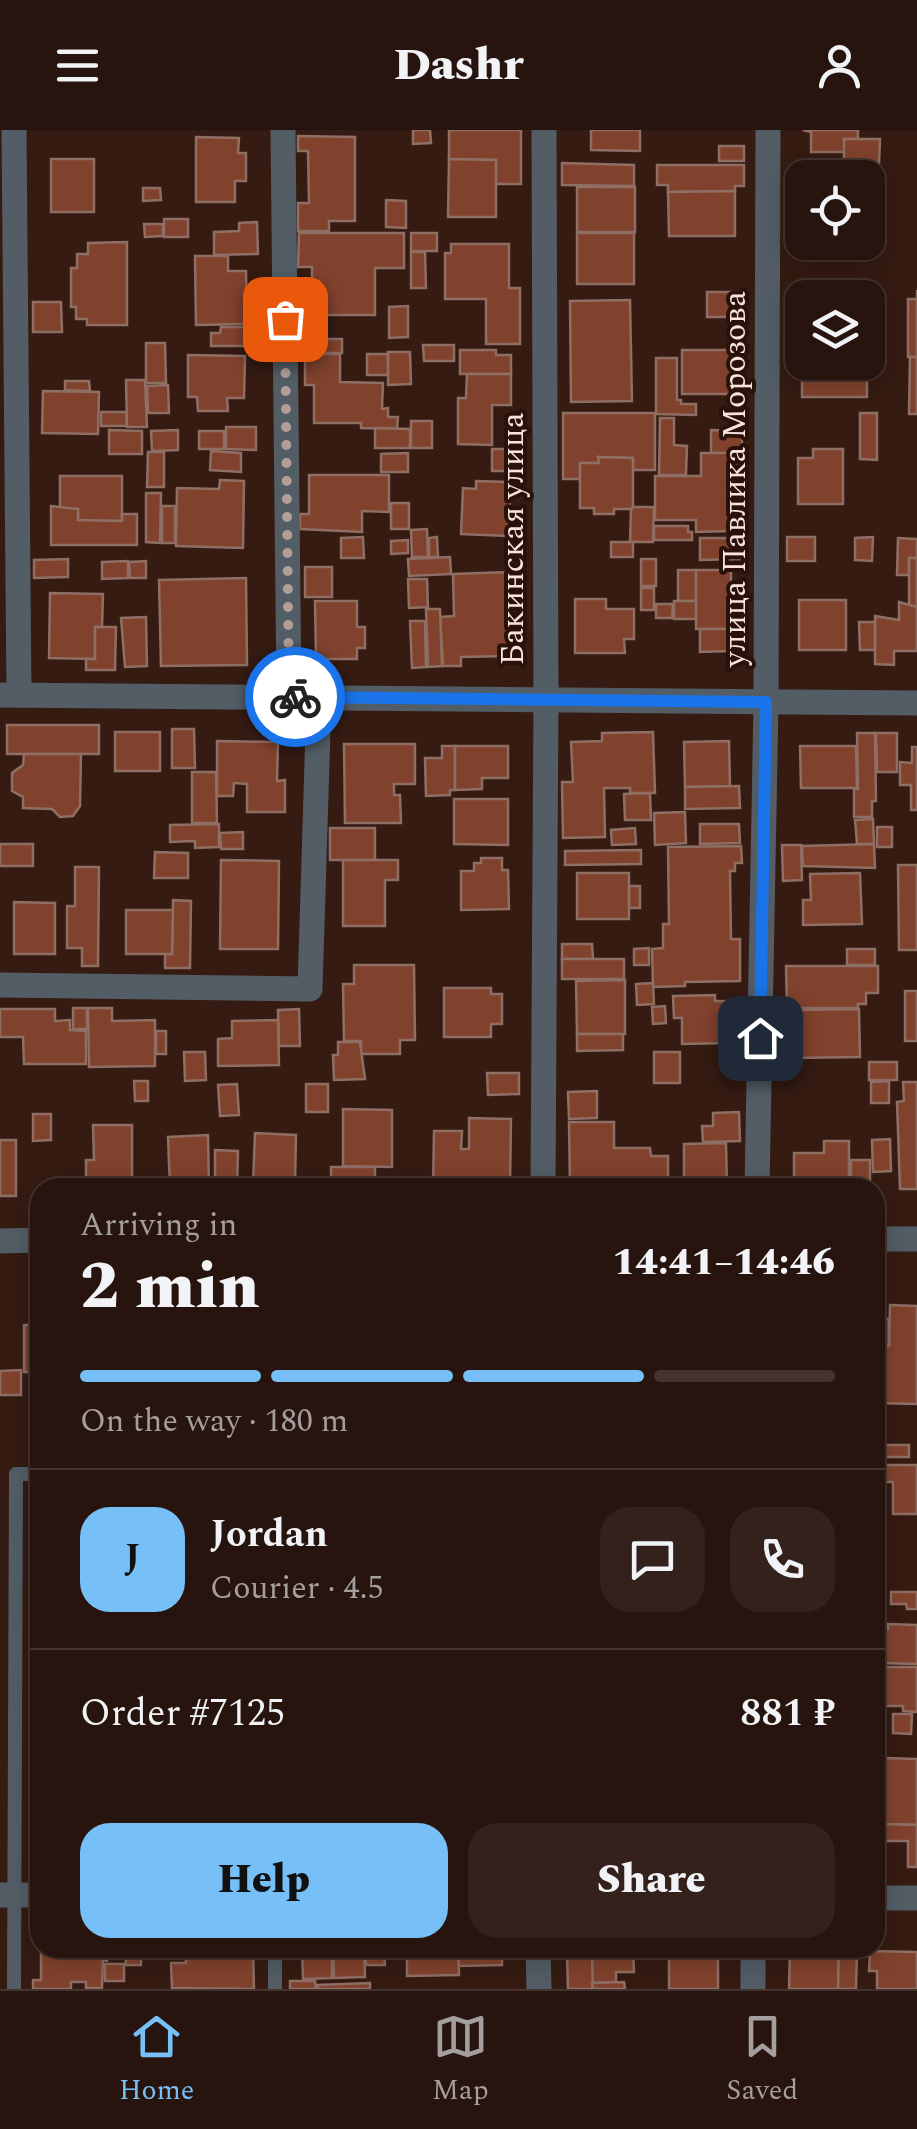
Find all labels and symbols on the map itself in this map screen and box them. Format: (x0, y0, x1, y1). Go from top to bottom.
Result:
pin (243, 277, 328, 362)
street label: улица Павлика Морозова (711, 291, 760, 668)
street label: Бакинская улица (489, 412, 538, 666)
courier (245, 647, 345, 747)
pin (718, 996, 803, 1081)

